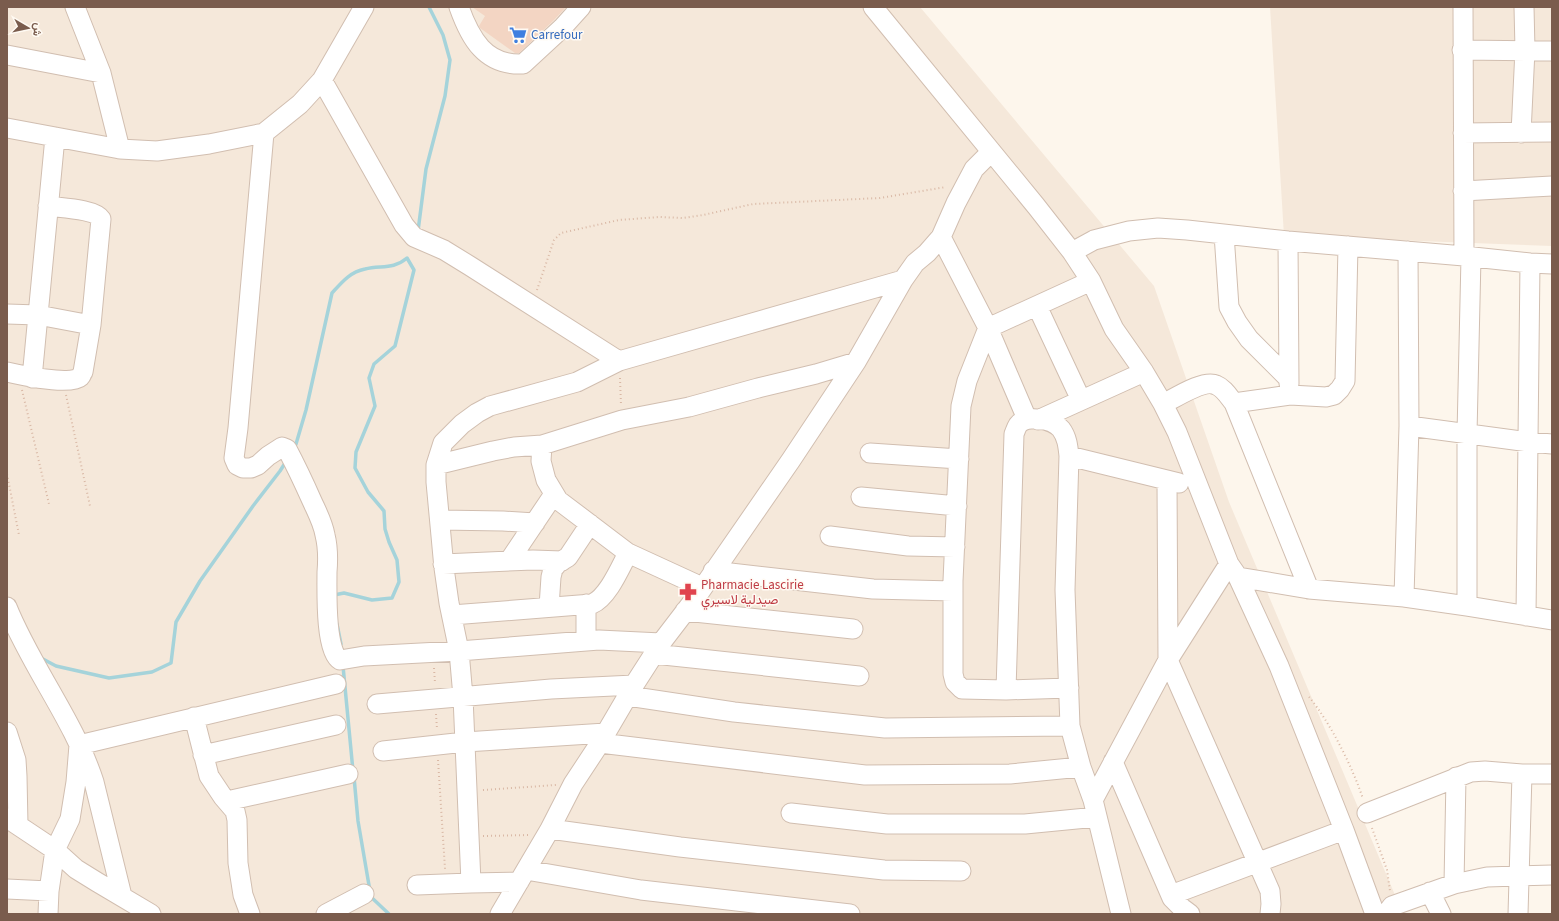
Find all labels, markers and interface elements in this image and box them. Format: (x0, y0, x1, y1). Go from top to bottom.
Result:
north arrow (8, 8, 48, 48)
text: ش (29, 22, 46, 37)
supermarket icon: Carrefour (508, 25, 528, 45)
place label: Carrefour (531, 26, 583, 44)
place label: Pharmacie Lascirie صيدلية لاسيري (701, 576, 804, 610)
pharmacy icon: Pharmacie Lascirie صيدلية لاسيري (678, 582, 698, 602)

